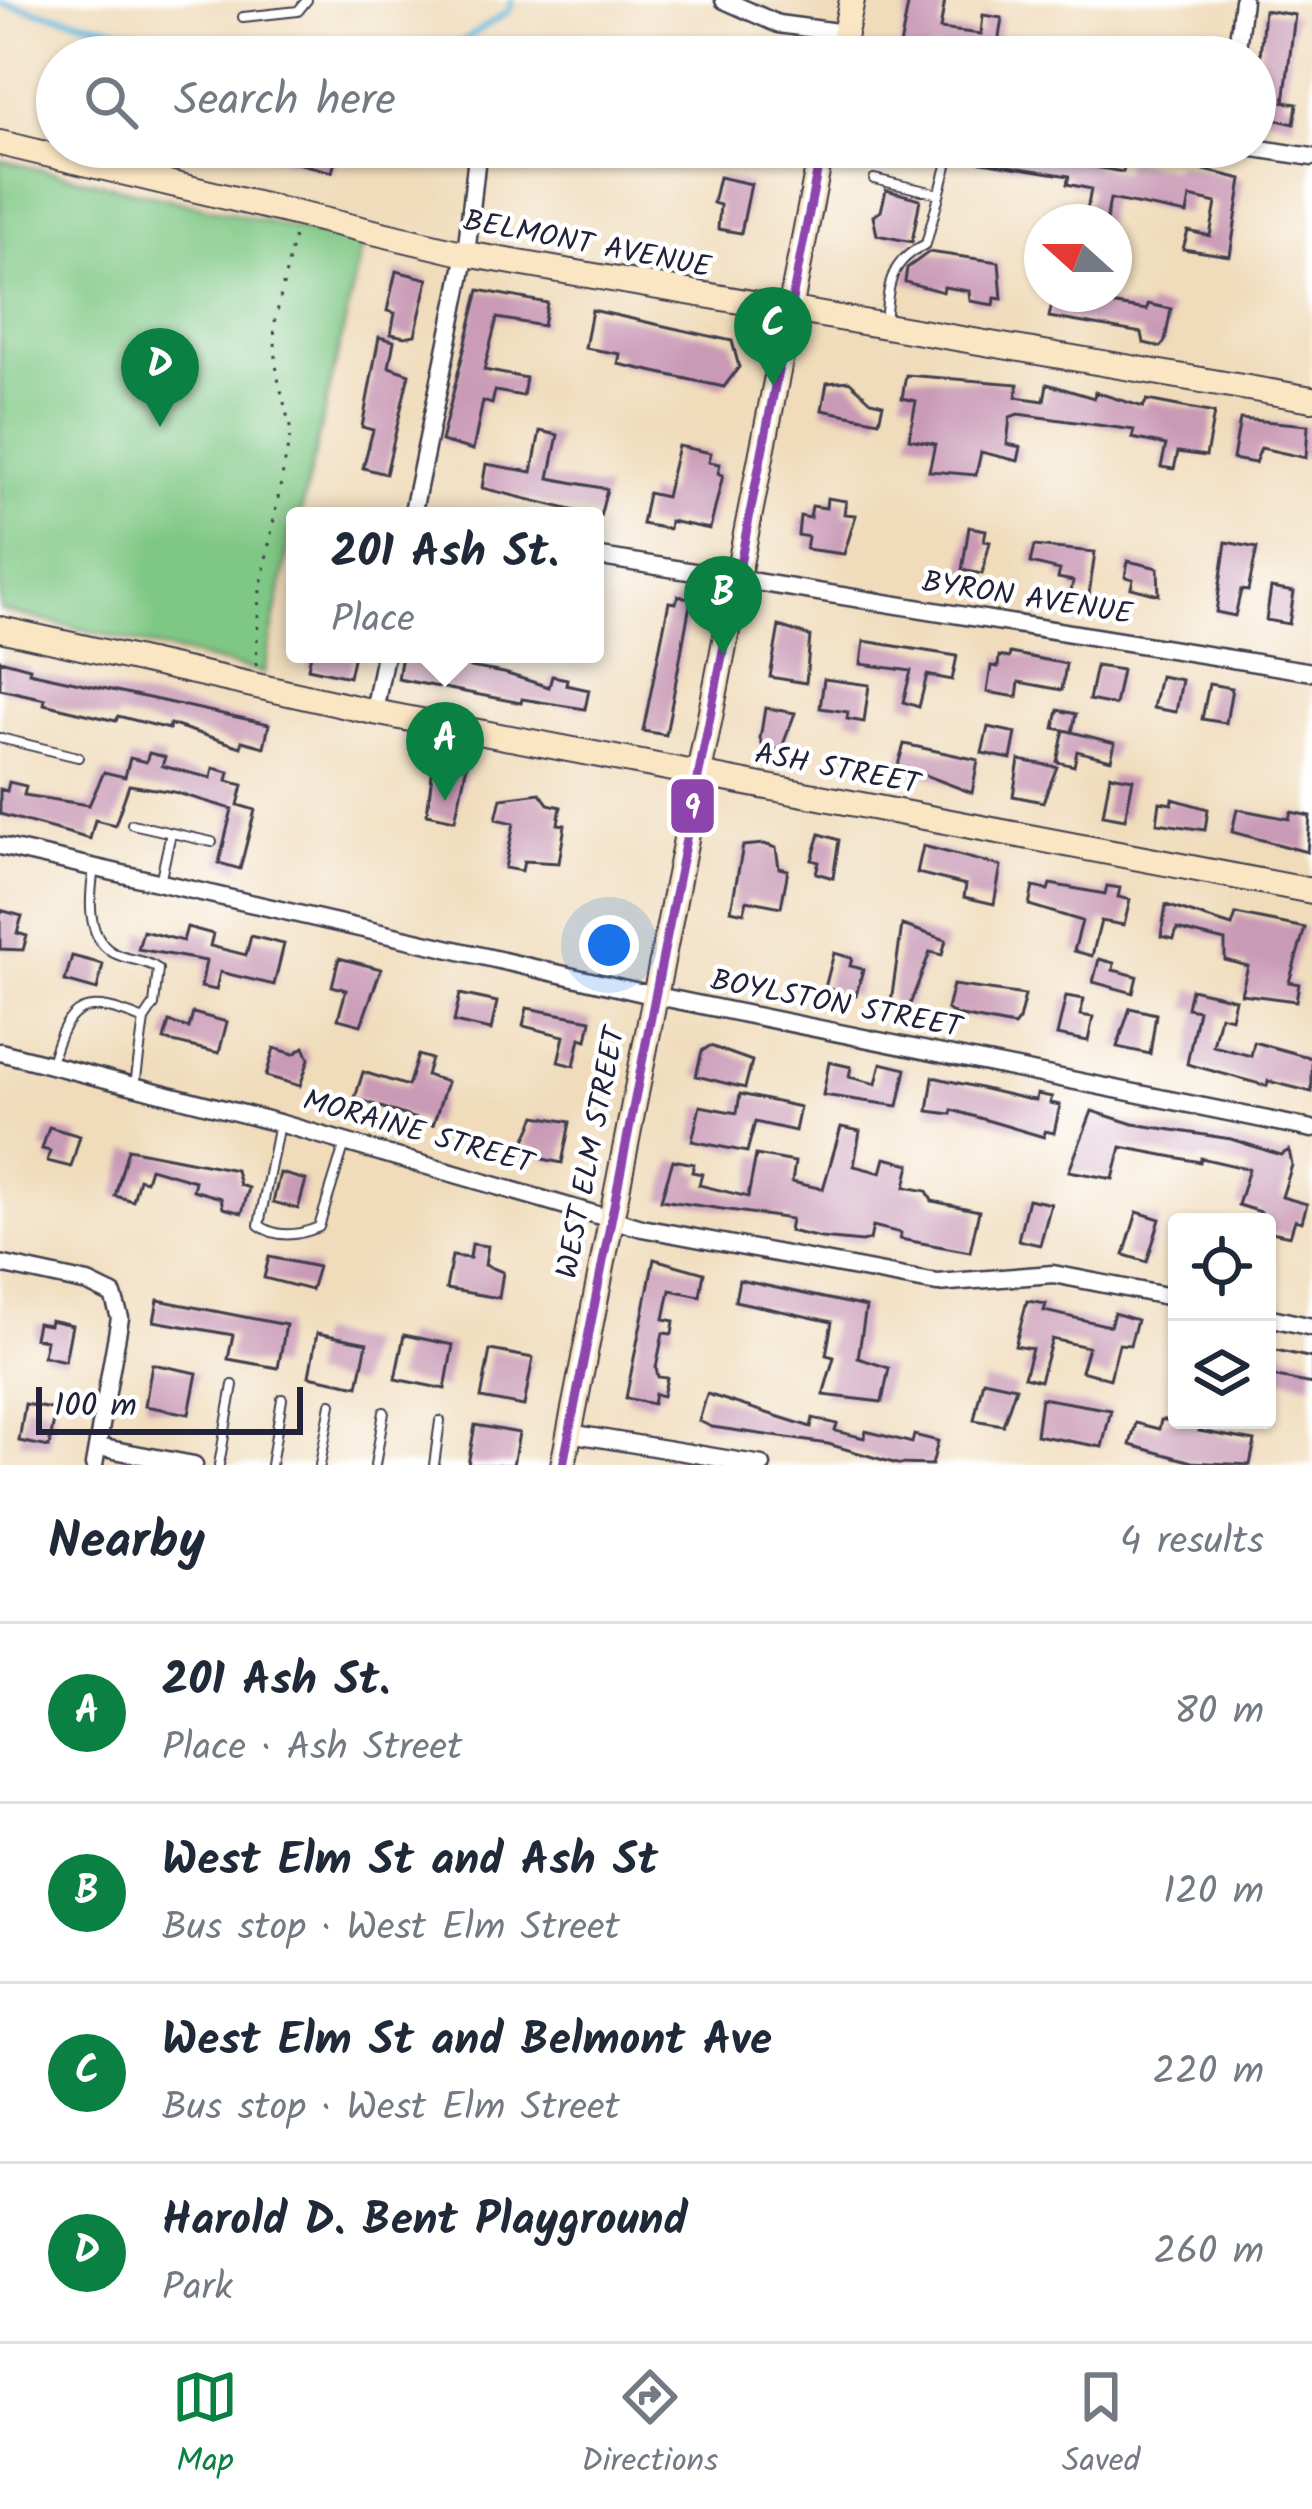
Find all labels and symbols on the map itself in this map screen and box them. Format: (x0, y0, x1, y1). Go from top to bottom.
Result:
street label: BELMONT AVENUE (459, 197, 716, 293)
north arrow (1024, 204, 1132, 312)
pin: C (734, 287, 812, 386)
pin: D (121, 328, 199, 427)
pin: B (684, 556, 762, 655)
street label: BYRON AVENUE (918, 559, 1137, 640)
pin: A (406, 702, 484, 801)
street label: ASH STREET (750, 731, 926, 810)
line badge: 9 (669, 777, 716, 835)
text: 9 (684, 783, 701, 836)
your location (579, 915, 639, 975)
street label: BOYLSTON STREET (707, 957, 968, 1053)
street label: WEST ELM STREET (544, 1020, 640, 1283)
street label: MORAINE STREET (297, 1077, 542, 1190)
scale bar (36, 1381, 303, 1434)

